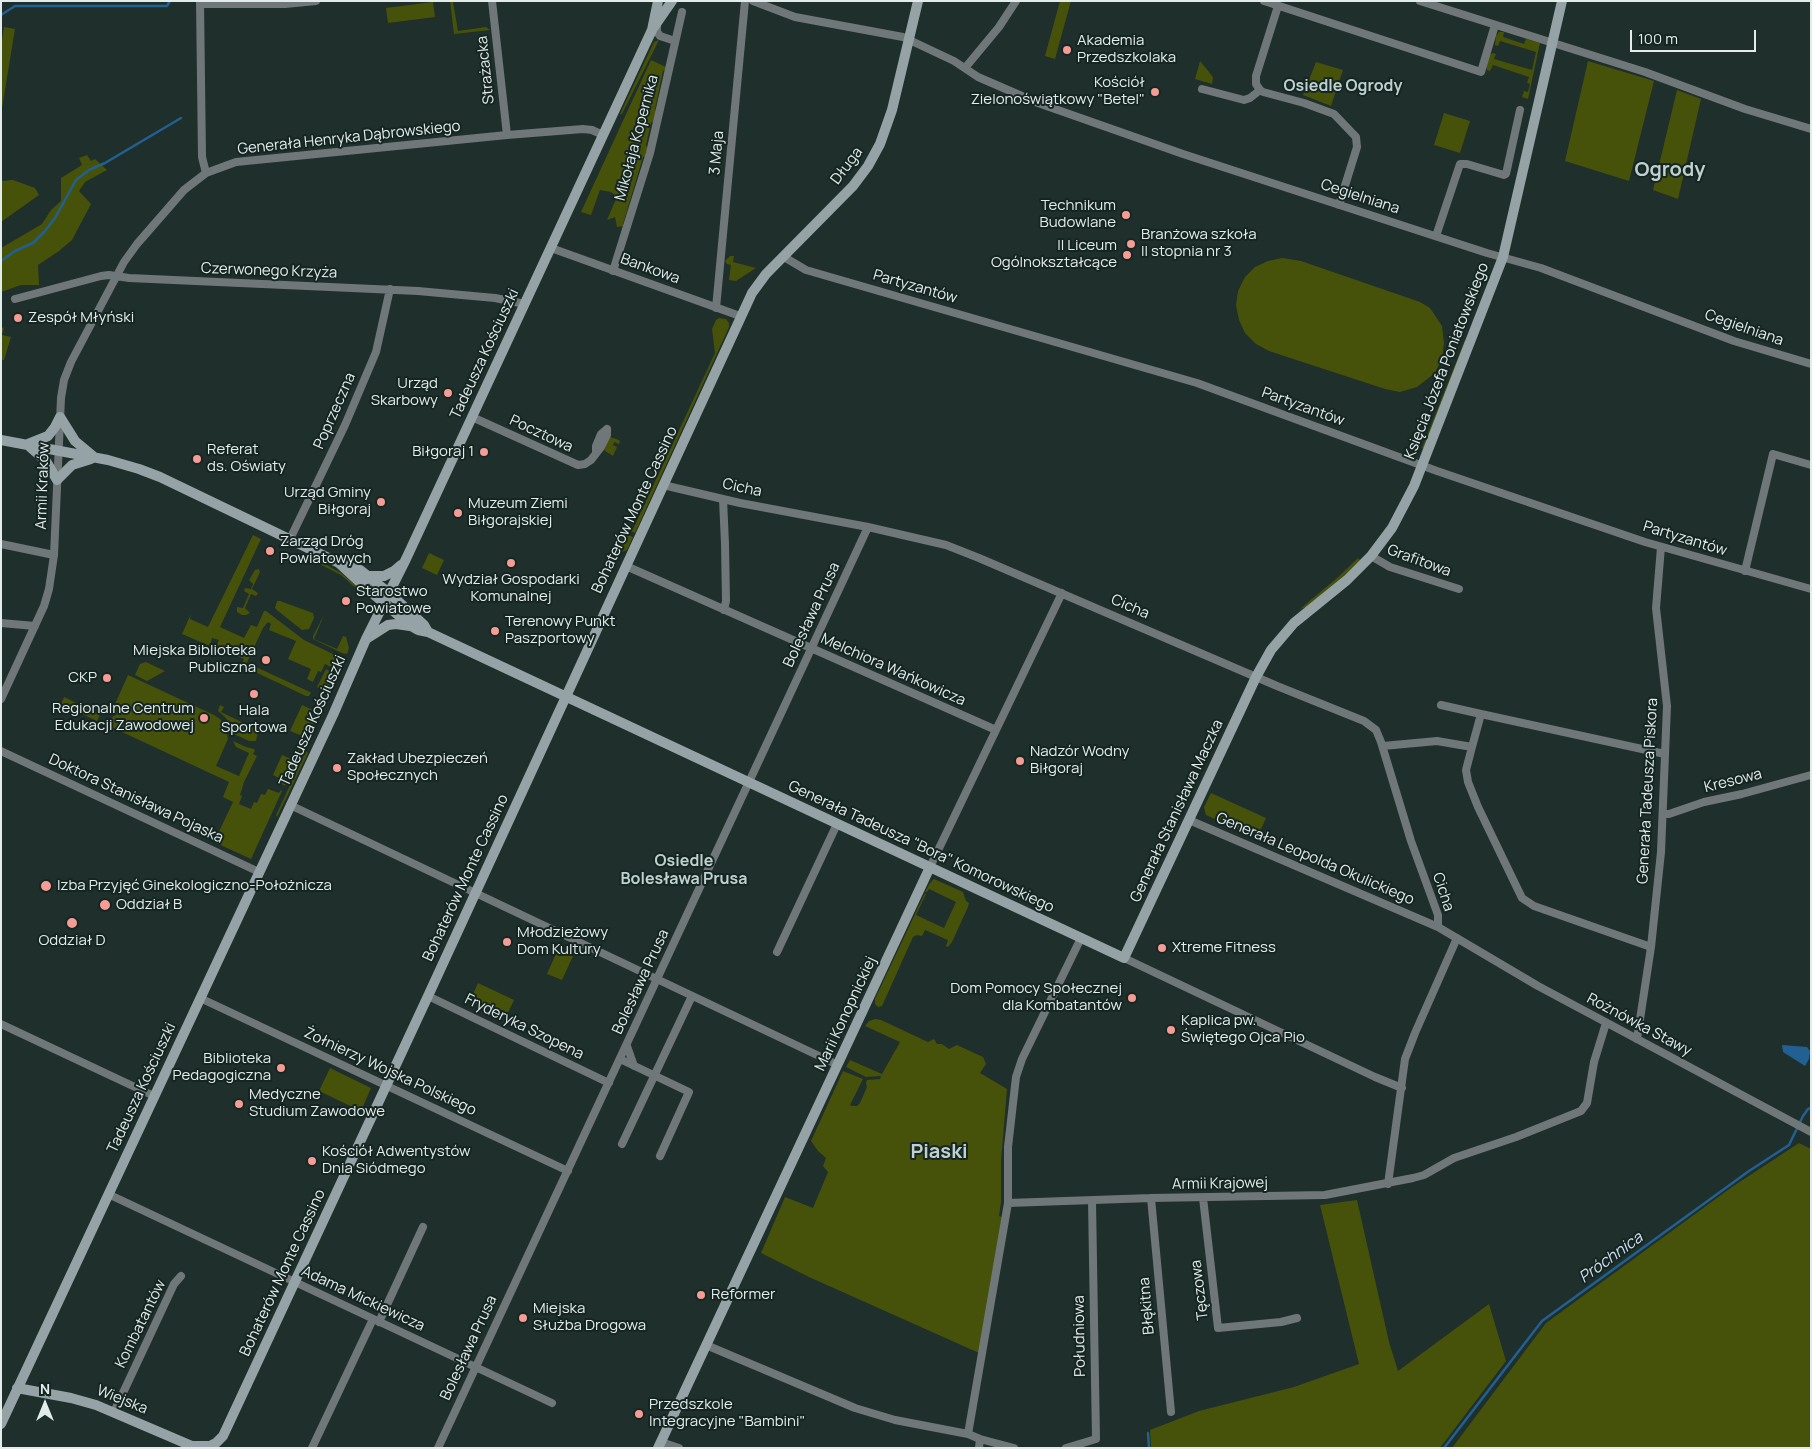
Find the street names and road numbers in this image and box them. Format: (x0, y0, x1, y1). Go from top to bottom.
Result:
street label: Strażacka (473, 35, 499, 105)
street label: Mikołaja Kopernika (612, 73, 662, 203)
street label: Generała Henryka Dąbrowskiego (237, 117, 461, 159)
street label: 3 Maja (706, 130, 728, 176)
street label: Długa (827, 144, 867, 188)
street label: Cegielniana (1318, 176, 1402, 218)
street label: Bankowa (618, 250, 682, 288)
street label: Czerwonego Krzyża (201, 260, 337, 282)
street label: Księcia Józefa Poniatowskiego (1401, 260, 1493, 462)
street label: Partyzantów (871, 266, 959, 308)
street label: Tadeusza Kościuszki (447, 286, 523, 422)
street label: Cegielniana (1702, 306, 1786, 350)
street label: Poprzeczna (310, 370, 360, 452)
street label: Partyzantów (1259, 384, 1347, 430)
street label: Pocztowa (506, 412, 576, 456)
street label: Bohaterów Monte Cassino (588, 424, 682, 596)
street label: Armii Kraków (32, 442, 54, 530)
street label: Cicha (721, 475, 763, 501)
street label: Partyzantów (1641, 518, 1729, 560)
street label: Grafitowa (1385, 541, 1453, 581)
street label: Bolesława Prusa (780, 560, 844, 670)
street label: Cicha (1108, 591, 1152, 623)
street label: Melchiora Wańkowicza (818, 630, 968, 710)
street label: Tadeusza Kościuszki (276, 653, 350, 789)
street label: Generała Tadeusza Piskora (1634, 697, 1662, 885)
street label: Generała Stanisława Maczka (1127, 717, 1227, 905)
street label: Doktora Stanisława Pojaska (46, 751, 226, 847)
street label: Kresowa (1702, 765, 1764, 797)
street label: Generała Tadeusza "Bora" Komorowskiego (785, 777, 1057, 917)
street label: Bohaterów Monte Cassino (419, 792, 513, 964)
street label: Generała Leopolda Okulickiego (1213, 809, 1417, 909)
street label: Cicha (1428, 870, 1458, 914)
street label: Bolesława Prusa (609, 927, 673, 1037)
street label: Marii Konopnickiej (812, 954, 880, 1074)
street label: Fryderyka Szopena (462, 990, 586, 1064)
street label: Rożnówka Stawy (1583, 990, 1695, 1060)
street label: Tadeusza Kościuszki (104, 1020, 180, 1156)
street label: Żołnierzy Wojska Polskiego (301, 1024, 479, 1120)
street label: Armii Krajowej (1172, 1174, 1268, 1194)
street label: Bohaterów Monte Cassino (236, 1187, 330, 1359)
street label: Tęczowa (1187, 1259, 1213, 1321)
street label: Adama Mickiewicza (299, 1263, 427, 1335)
street label: Kombatantów (112, 1277, 170, 1371)
street label: Błękitna (1136, 1277, 1158, 1335)
street label: Bolesława Prusa (437, 1293, 501, 1403)
street label: Południowa (1070, 1295, 1090, 1377)
street label: Wiejska (94, 1382, 150, 1418)

